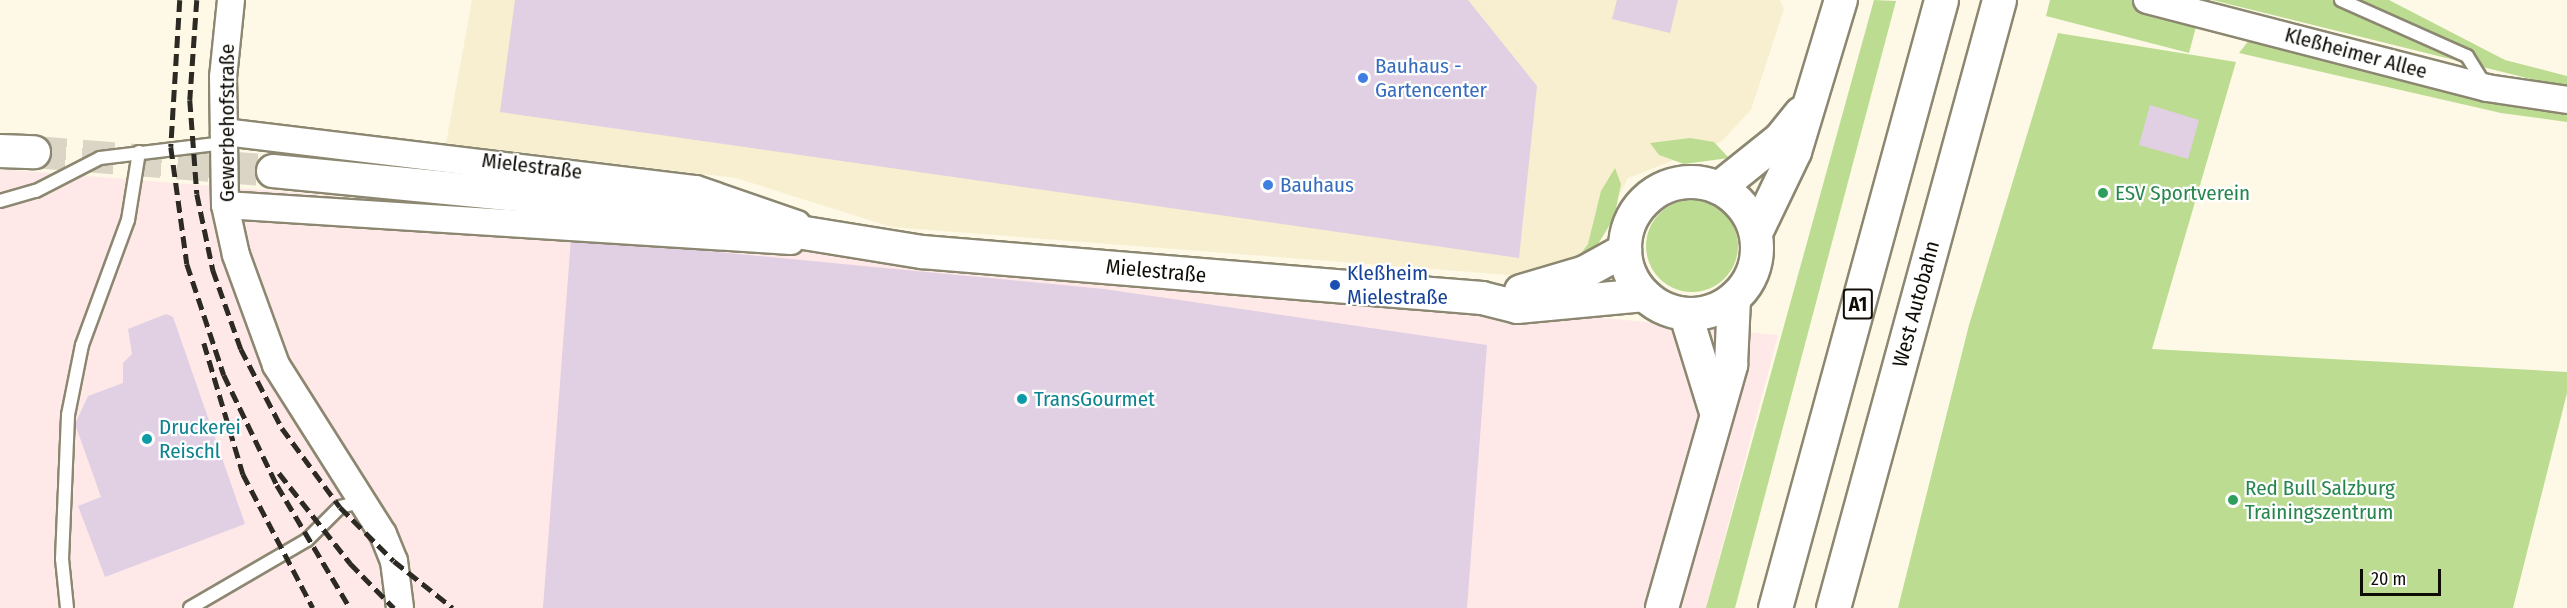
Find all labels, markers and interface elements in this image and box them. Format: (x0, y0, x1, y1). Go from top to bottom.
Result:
street label: Kleßheimer Allee (2282, 22, 2430, 84)
street label: Gewerbehofstraße (214, 44, 240, 202)
place label: Bauhaus - Gartencenter (1375, 53, 1487, 103)
marker: Bauhaus - Gartencenter (1356, 71, 1370, 85)
street label: Mielestraße (480, 147, 584, 185)
place label: Bauhaus (1280, 172, 1354, 198)
marker: Bauhaus (1261, 178, 1275, 192)
place label: ESV Sportverein (2115, 180, 2250, 206)
marker: ESV Sportverein (2096, 186, 2110, 200)
street label: West Autobahn (1887, 238, 1945, 370)
street label: Mielestraße (1105, 254, 1207, 288)
place label: Kleßheim Mielestraße (1347, 260, 1448, 310)
marker: Kleßheim Mielestraße (1328, 278, 1342, 292)
road number: A1 (1842, 287, 1874, 321)
place label: TransGourmet (1034, 386, 1155, 412)
marker: TransGourmet (1015, 392, 1029, 406)
place label: Druckerei Reischl (159, 414, 241, 464)
marker: Druckerei Reischl (140, 432, 154, 446)
place label: Red Bull Salzburg Trainingszentrum (2245, 475, 2395, 525)
marker: Red Bull Salzburg Trainingszentrum (2226, 493, 2240, 507)
scale bar (2363, 557, 2444, 595)
text: 20 m (2371, 568, 2406, 590)

